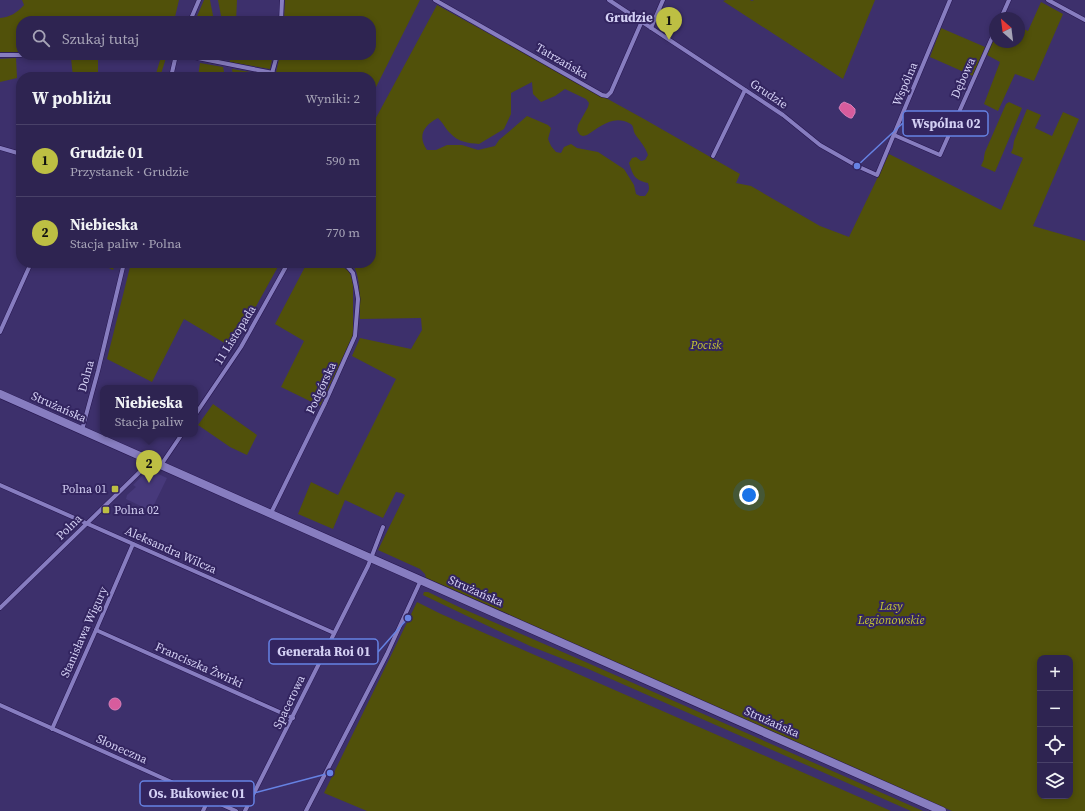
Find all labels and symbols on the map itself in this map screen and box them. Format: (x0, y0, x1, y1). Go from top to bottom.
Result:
pin: 1 (656, 7, 682, 40)
district label: Grudzie (605, 9, 653, 26)
north arrow (989, 12, 1025, 48)
street label: Tatrzańska (533, 39, 592, 83)
street label: Dębowa (947, 54, 979, 101)
street label: Wspólna (889, 59, 922, 108)
street label: Grudzie (747, 76, 791, 112)
callout: Wspólna 02 (903, 111, 988, 136)
text: Wspólna 02 (912, 115, 980, 132)
street label: 11 Listopada (210, 302, 260, 368)
park label: Pocisk (689, 337, 722, 353)
street label: Dolna (74, 358, 98, 394)
street label: Podgórska (302, 359, 340, 417)
street label: Strużańska (29, 388, 90, 427)
pin: 2 (136, 450, 162, 483)
place label: Polna 01 (62, 481, 107, 497)
marker: Polna 01 (110, 484, 120, 494)
your location (739, 485, 759, 505)
place label: Polna 02 (114, 502, 159, 518)
marker: Polna 02 (101, 505, 111, 515)
street label: Polna (53, 510, 86, 543)
street label: Aleksandra Wilcza (123, 523, 220, 578)
street label: Strużańska (446, 572, 507, 611)
street label: Stanisława Wigury (57, 583, 112, 680)
park label: Lasy Legionowskie (857, 598, 924, 628)
street label: Franciszka Żwirki (153, 638, 246, 692)
callout: Generała Roi 01 (269, 639, 378, 664)
text: Generała Roi 01 (277, 643, 371, 660)
street label: Spacerowa (269, 672, 309, 731)
street label: Strużańska (742, 703, 803, 742)
street label: Słoneczna (94, 731, 151, 768)
callout: Os. Bukowiec 01 (140, 781, 254, 806)
text: Os. Bukowiec 01 (148, 785, 246, 802)

